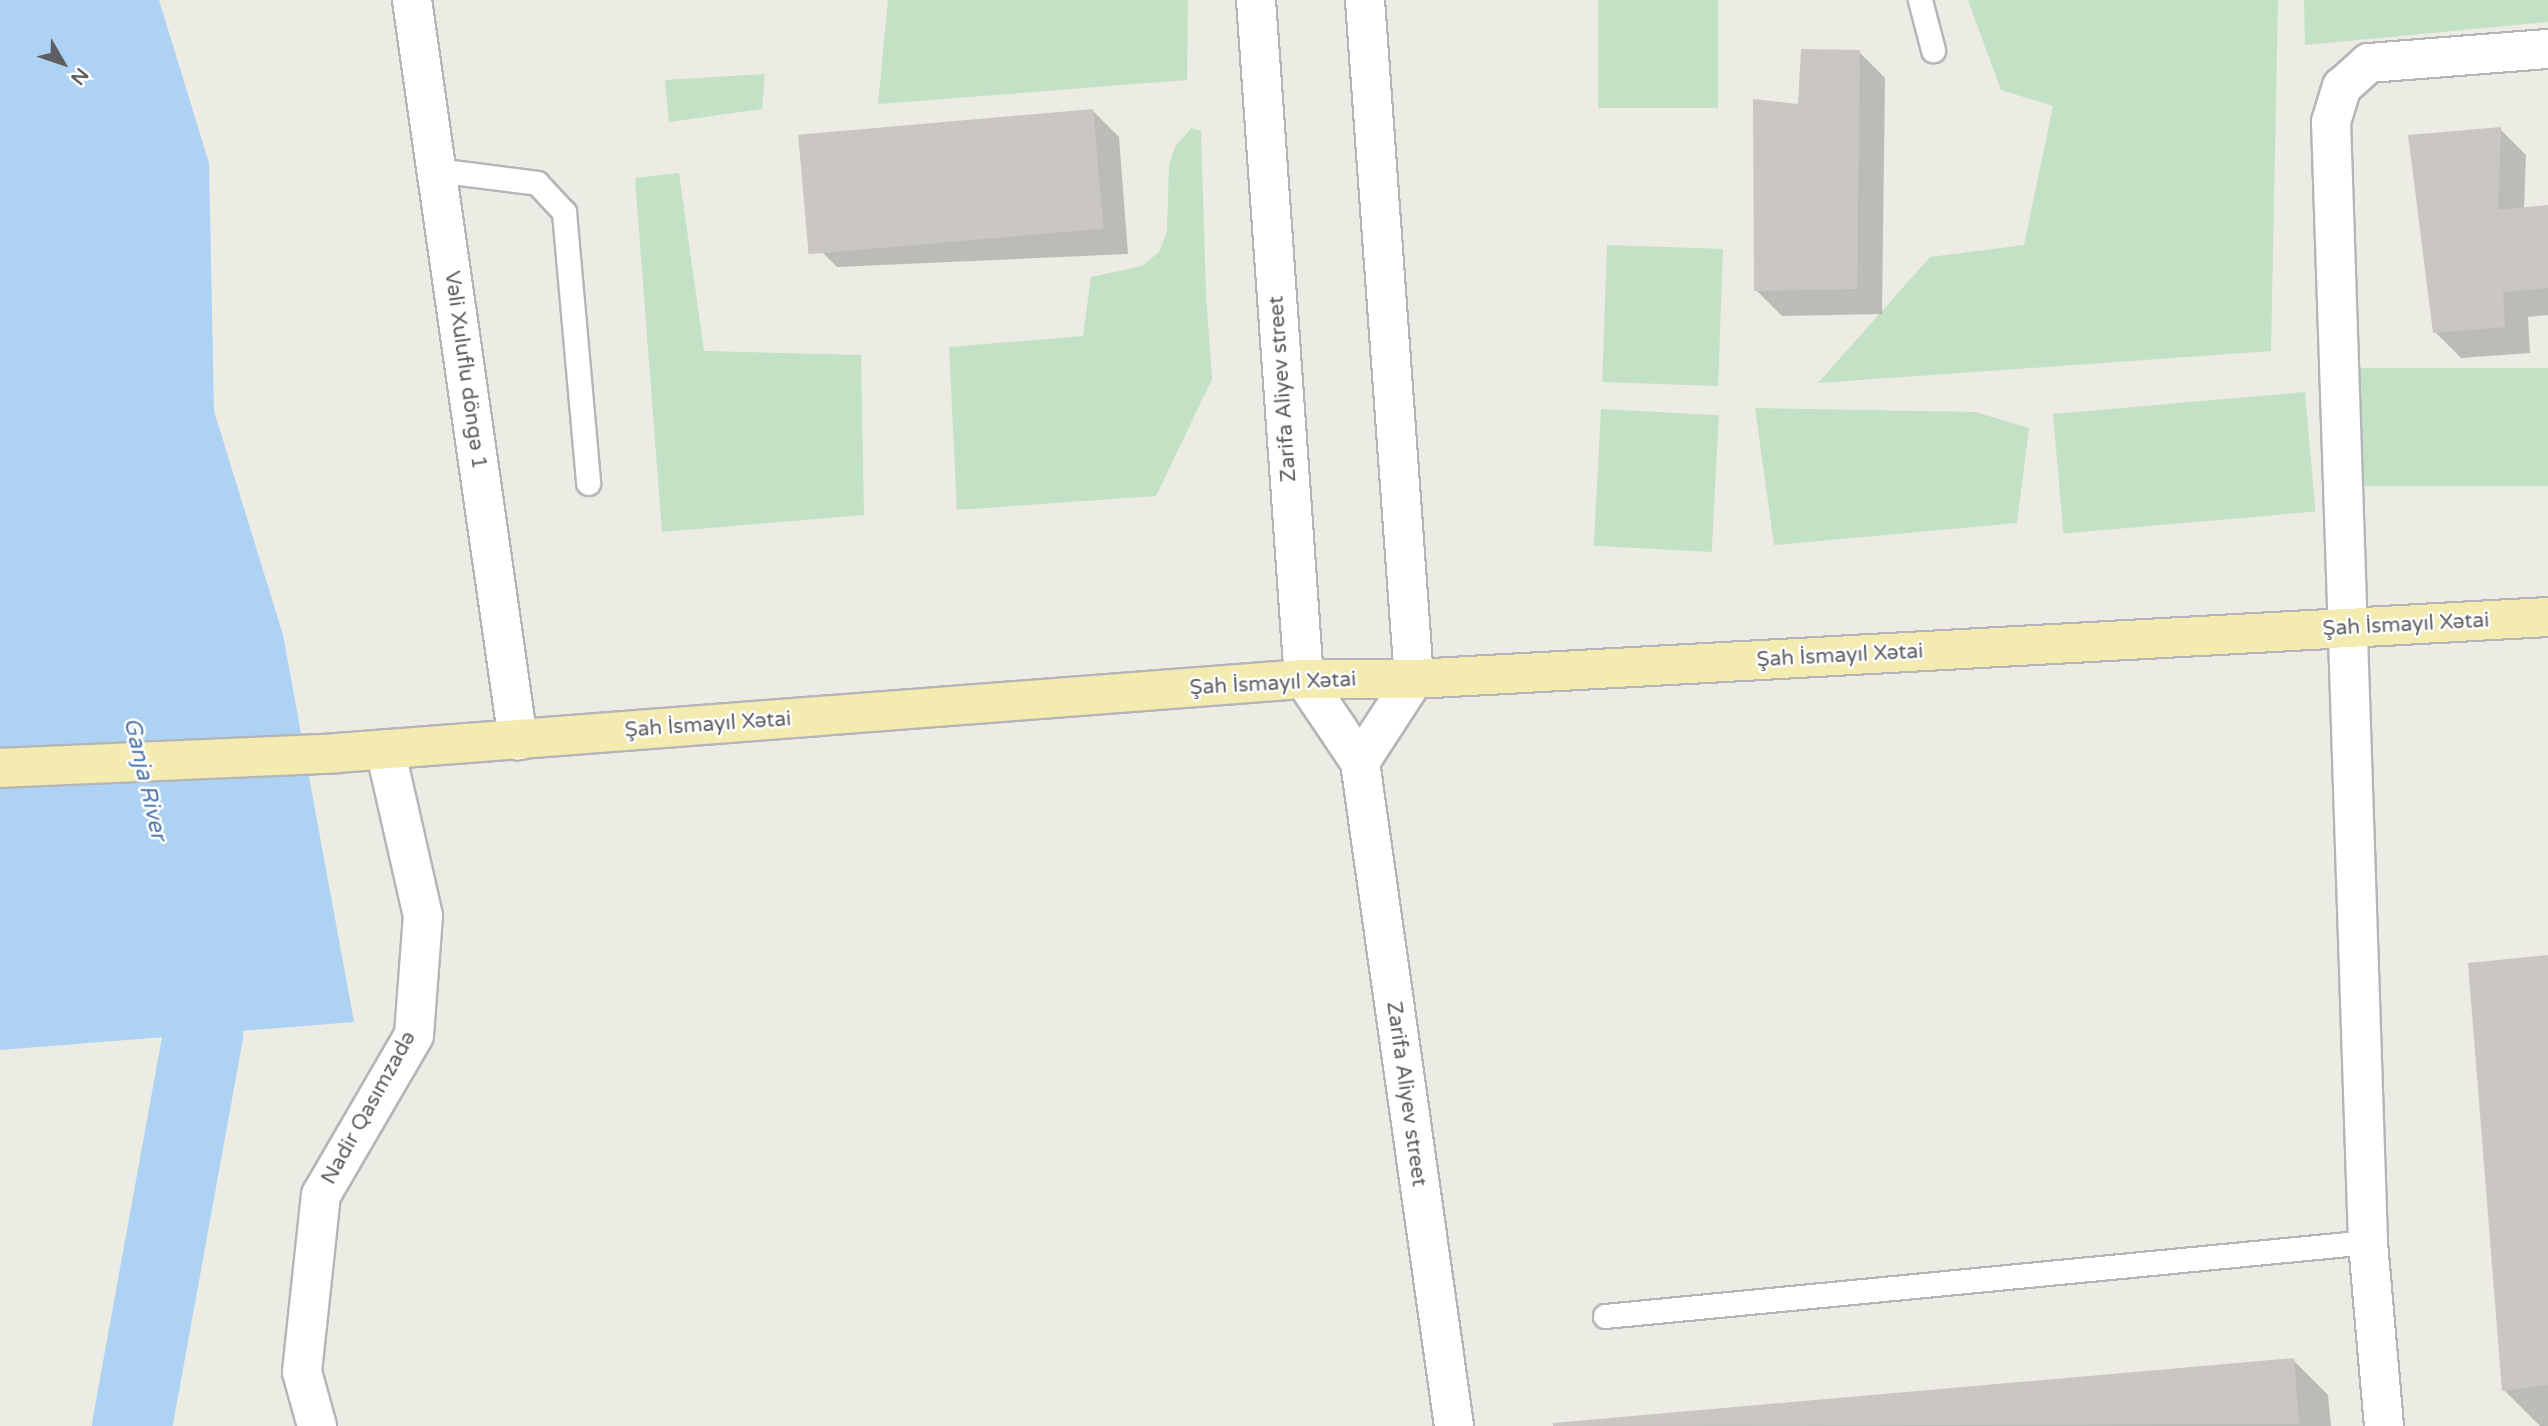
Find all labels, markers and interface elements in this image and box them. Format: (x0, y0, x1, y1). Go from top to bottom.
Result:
north arrow (28, 28, 98, 98)
text: N (66, 63, 93, 89)
street label: Vəli Xuluflu döngə 1 (439, 269, 491, 471)
street label: Zarifa Aliyev street (1264, 295, 1302, 483)
street label: Şah İsmayıl Xətai (2322, 608, 2490, 642)
street label: Şah İsmayıl Xətai (1756, 639, 1924, 673)
street label: Şah İsmayıl Xətai (1189, 667, 1357, 701)
street label: Şah İsmayıl Xətai (624, 707, 792, 743)
water label: Ganja River (117, 715, 173, 843)
street label: Zarifa Aliyev street (1381, 1000, 1431, 1188)
street label: Nadir Qasımzadə (316, 1027, 422, 1189)

